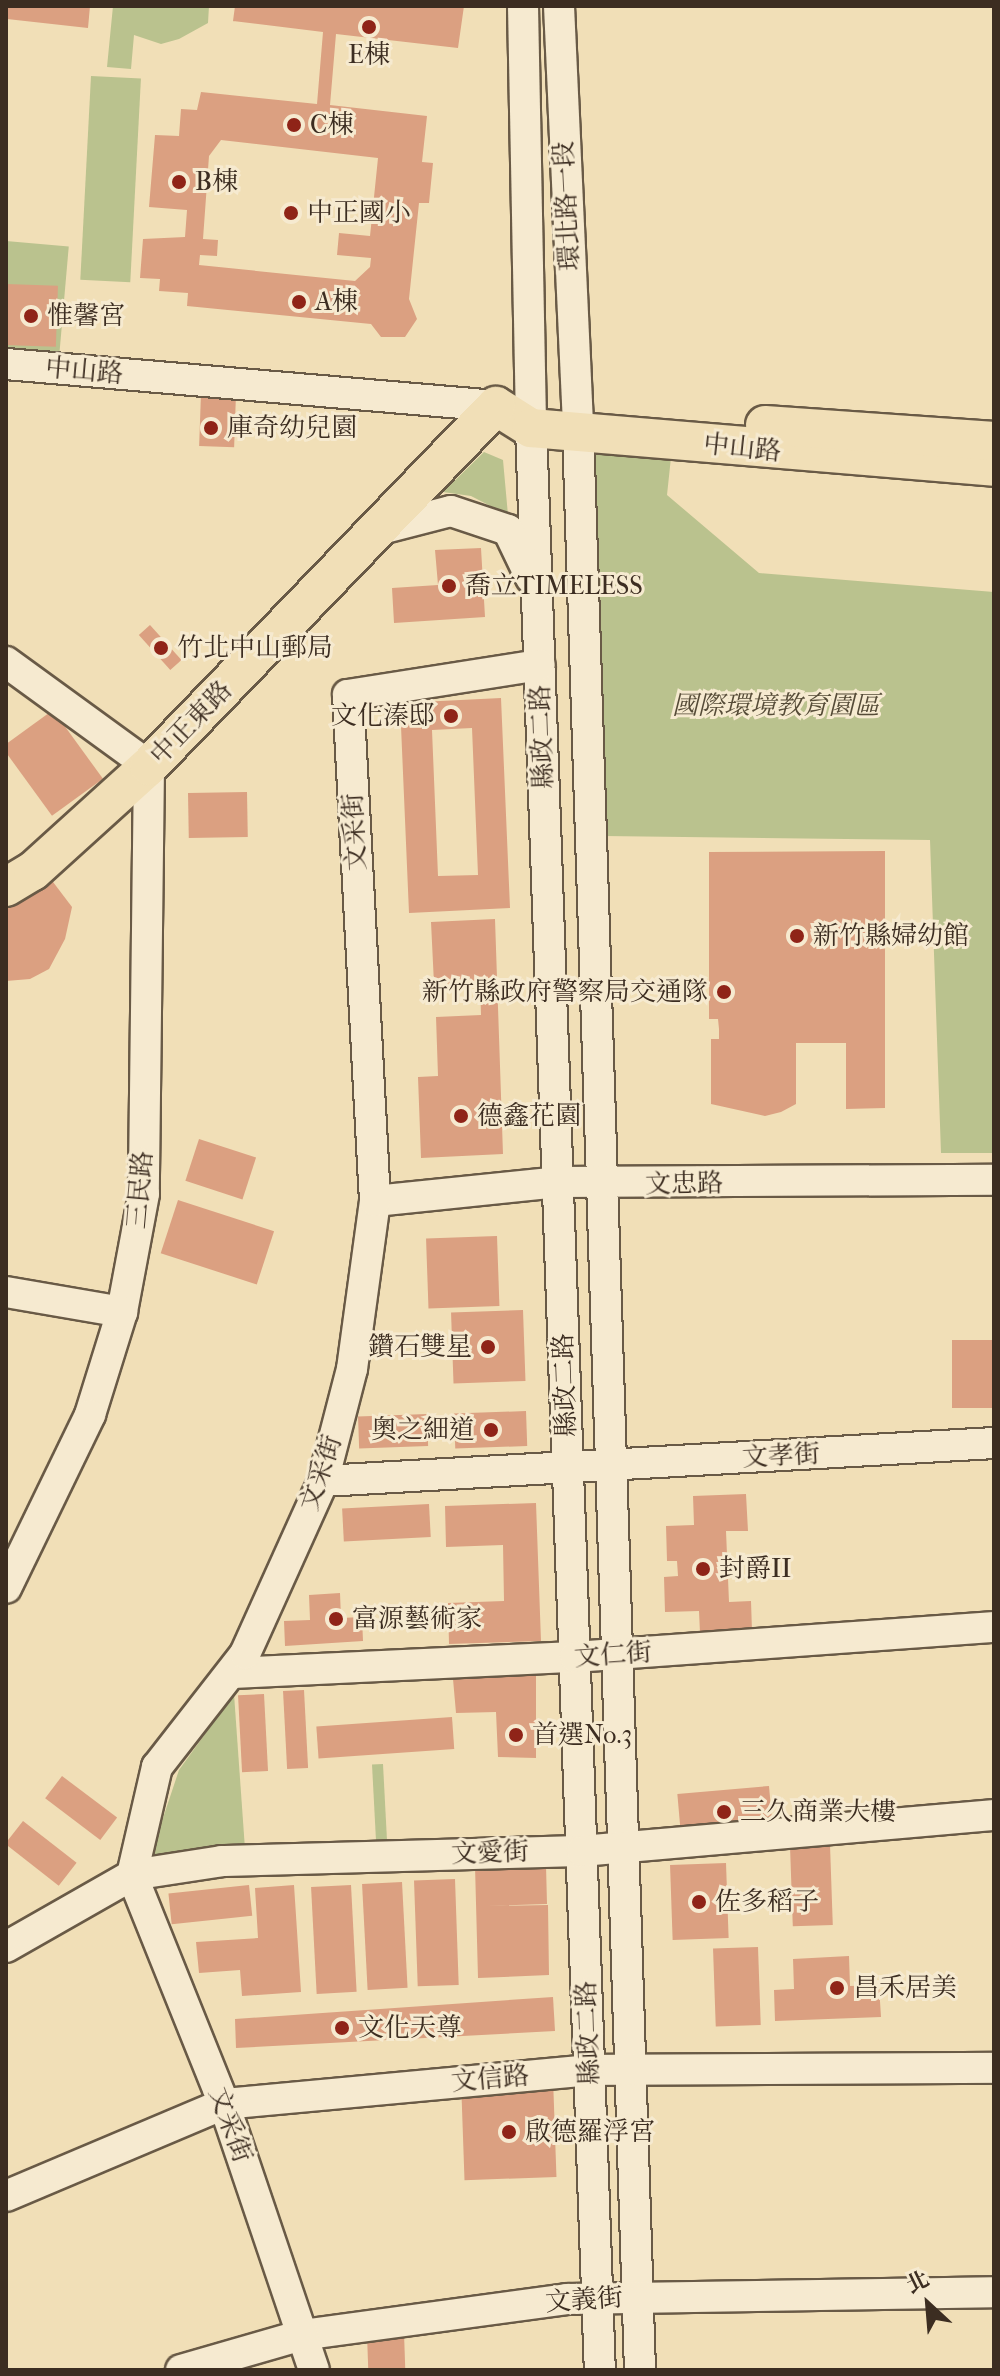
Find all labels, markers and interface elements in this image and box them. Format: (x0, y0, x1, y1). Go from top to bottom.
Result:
marker: E棟 (360, 18, 378, 36)
place label: E棟 (348, 39, 390, 71)
place label: C棟 (310, 109, 354, 141)
marker: C棟 (285, 116, 303, 134)
street label: 環北路一段 (548, 140, 586, 272)
place label: B棟 (195, 166, 238, 198)
marker: B棟 (170, 173, 188, 191)
place label: 中正國小 (307, 197, 411, 229)
marker: 中正國小 (282, 204, 300, 222)
place label: A棟 (315, 286, 358, 318)
marker: A棟 (290, 293, 308, 311)
place label: 惟馨宮 (47, 300, 125, 332)
marker: 惟馨宮 (22, 307, 40, 325)
street label: 中山路 (44, 352, 124, 390)
place label: 庫奇幼兒園 (227, 412, 357, 444)
marker: 庫奇幼兒園 (202, 419, 220, 437)
street label: 中山路 (702, 428, 782, 468)
place label: 喬立TIMELESS (465, 570, 643, 602)
marker: 喬立TIMELESS (440, 577, 458, 595)
place label: 竹北中山郵局 (177, 632, 333, 664)
marker: 竹北中山郵局 (152, 639, 170, 657)
street label: 中正東路 (144, 675, 238, 771)
street label: 縣政二路 (525, 684, 559, 790)
park label: 國際環境教育園區 (672, 690, 880, 722)
place label: 文化溱邸 (331, 700, 435, 732)
marker: 文化溱邸 (442, 707, 460, 725)
street label: 文采街 (337, 792, 373, 872)
place label: 新竹縣婦幼館 (813, 920, 969, 952)
marker: 新竹縣婦幼館 (788, 927, 806, 945)
place label: 新竹縣政府警察局交通隊 (422, 976, 708, 1008)
marker: 新竹縣政府警察局交通隊 (715, 983, 733, 1001)
place label: 德鑫花園 (477, 1100, 581, 1132)
marker: 德鑫花園 (452, 1107, 470, 1125)
street label: 三民路 (121, 1150, 159, 1230)
street label: 文忠路 (645, 1168, 723, 1200)
place label: 鑽石雙星 (368, 1331, 472, 1363)
street label: 縣政二路 (548, 1332, 582, 1438)
marker: 鑽石雙星 (479, 1338, 497, 1356)
place label: 奧之細道 (371, 1414, 475, 1446)
marker: 奧之細道 (482, 1421, 500, 1439)
street label: 文采街 (294, 1431, 348, 1515)
street label: 文孝街 (741, 1438, 821, 1474)
place label: 封爵II (719, 1553, 791, 1585)
marker: 封爵II (694, 1560, 712, 1578)
place label: 富源藝術家 (352, 1603, 482, 1635)
marker: 富源藝術家 (327, 1610, 345, 1628)
street label: 文仁街 (573, 1637, 653, 1673)
place label: 首選No.3 (532, 1719, 632, 1751)
marker: 首選No.3 (507, 1726, 525, 1744)
place label: 三久商業大樓 (740, 1796, 896, 1828)
marker: 三久商業大樓 (715, 1803, 733, 1821)
street label: 文愛街 (450, 1836, 530, 1870)
place label: 佐多稻子 (715, 1886, 819, 1918)
marker: 佐多稻子 (690, 1893, 708, 1911)
place label: 昌禾居美 (853, 1972, 957, 2004)
marker: 昌禾居美 (828, 1979, 846, 1997)
street label: 縣政二路 (571, 1980, 605, 2086)
place label: 文化天尊 (358, 2012, 462, 2044)
marker: 文化天尊 (333, 2019, 351, 2037)
street label: 文信路 (450, 2060, 530, 2098)
street label: 文采街 (202, 2083, 258, 2167)
place label: 啟德羅浮宮 (525, 2116, 655, 2148)
marker: 啟德羅浮宮 (500, 2123, 518, 2141)
north arrow (888, 2264, 968, 2344)
text: 北 (902, 2266, 933, 2299)
street label: 文義街 (544, 2282, 624, 2318)

